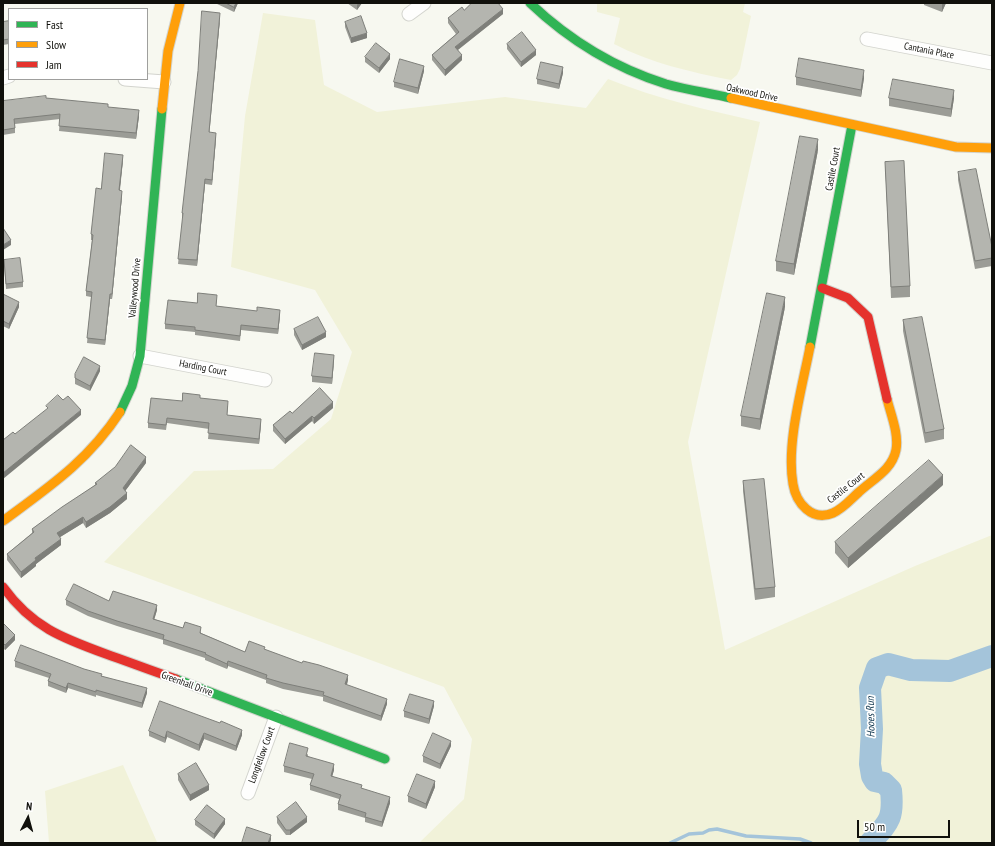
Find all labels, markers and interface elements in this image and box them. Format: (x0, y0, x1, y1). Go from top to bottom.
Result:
legend (8, 8, 148, 80)
text: Fast (46, 17, 63, 32)
text: Slow (46, 37, 66, 52)
street label: Cantania Place (903, 40, 955, 62)
text: Jam (46, 57, 62, 72)
street label: Oakwood Drive (725, 82, 779, 104)
street label: Castile Court (823, 146, 843, 192)
street label: Valleywood Drive (126, 258, 144, 318)
street label: Harding Court (178, 358, 228, 378)
street label: Castile Court (825, 470, 867, 506)
street label: Greenhall Drive (160, 669, 214, 699)
water label: Hooes Run (864, 696, 878, 738)
street label: Longfellow Court (246, 725, 278, 785)
north arrow (8, 798, 48, 838)
text: N (26, 799, 33, 813)
scale bar (859, 812, 952, 838)
text: 50 m (864, 819, 885, 834)

